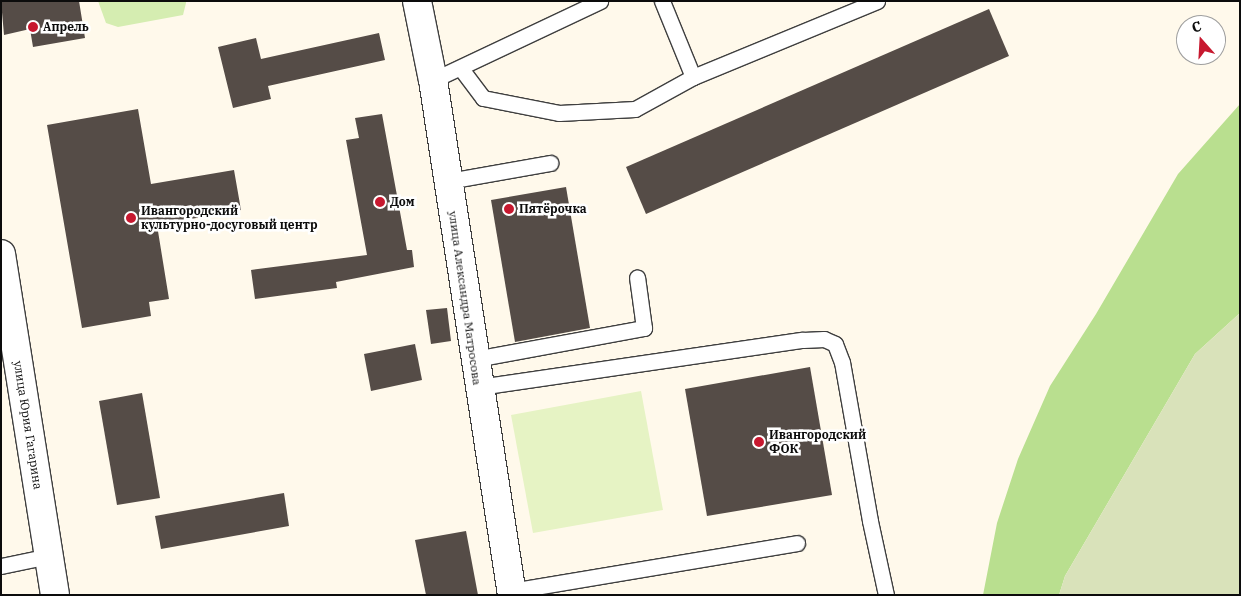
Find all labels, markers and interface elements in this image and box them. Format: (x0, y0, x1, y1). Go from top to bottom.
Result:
north arrow (1176, 15, 1226, 65)
text: С (1189, 17, 1204, 37)
place label: Апрель (43, 20, 89, 34)
marker: Апрель (27, 21, 39, 33)
place label: Дом (390, 195, 415, 209)
marker: Дом (374, 196, 386, 208)
place label: Пятёрочка (519, 202, 587, 216)
marker: Пятёрочка (503, 203, 515, 215)
place label: Ивангородский культурно-досуговый центр (141, 204, 318, 232)
street label: улица Александра Матросова (446, 210, 484, 386)
marker: Ивангородский культурно-досуговый центр (125, 212, 137, 224)
street label: улица Юрия Гагарина (11, 360, 45, 490)
place label: Ивангородский ФОК (769, 428, 866, 456)
marker: Ивангородский ФОК (753, 436, 765, 448)

